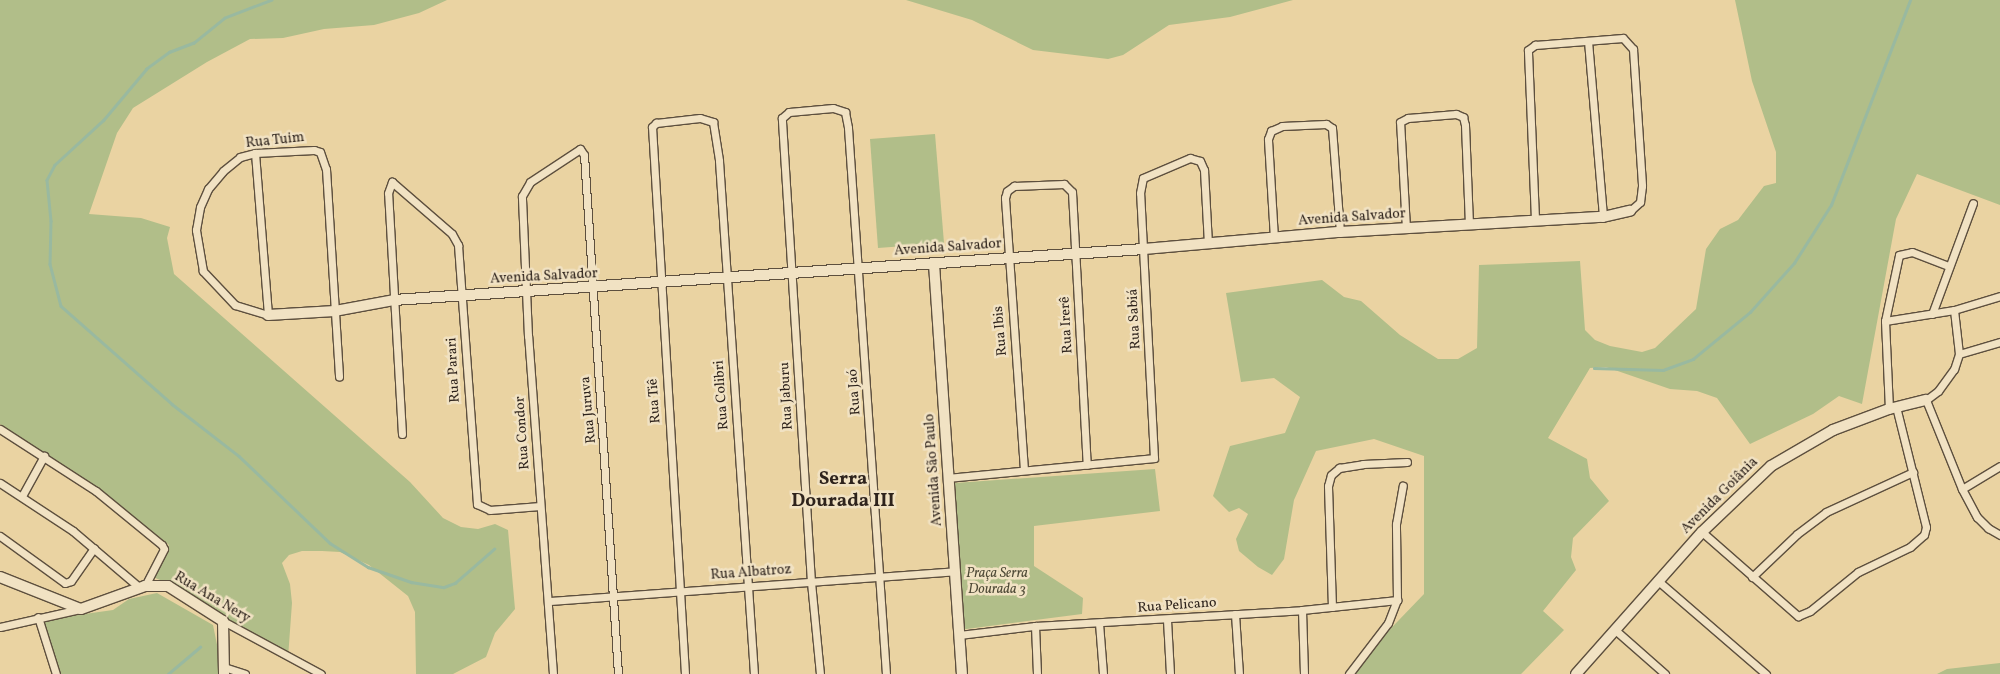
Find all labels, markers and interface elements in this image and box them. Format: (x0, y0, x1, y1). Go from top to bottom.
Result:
street label: Rua Tuim (245, 130, 305, 152)
street label: Avenida Salvador (1298, 206, 1406, 230)
street label: Avenida Salvador (894, 236, 1002, 260)
street label: Avenida Salvador (490, 266, 598, 288)
street label: Rua Sabiá (1125, 288, 1145, 350)
street label: Rua Irerê (1057, 296, 1077, 354)
street label: Rua Ibis (990, 305, 1012, 357)
street label: Rua Parari (444, 337, 464, 403)
street label: Rua Colibri (711, 360, 733, 430)
street label: Rua Jaburu (777, 362, 797, 430)
street label: Rua Jaó (845, 368, 865, 416)
street label: Rua Juruva (578, 376, 600, 444)
street label: Rua Tiê (645, 378, 665, 424)
street label: Rua Condor (512, 396, 534, 470)
street label: Avenida São Paulo (922, 413, 946, 527)
street label: Avenida Goiânia (1678, 454, 1762, 538)
district label: Serra Dourada III (791, 469, 895, 513)
street label: Rua Albatroz (710, 562, 792, 584)
park label: Praça Serra Dourada 3 (966, 566, 1028, 598)
street label: Rua Ana Nery (171, 569, 253, 627)
street label: Rua Pelicano (1137, 595, 1217, 617)

